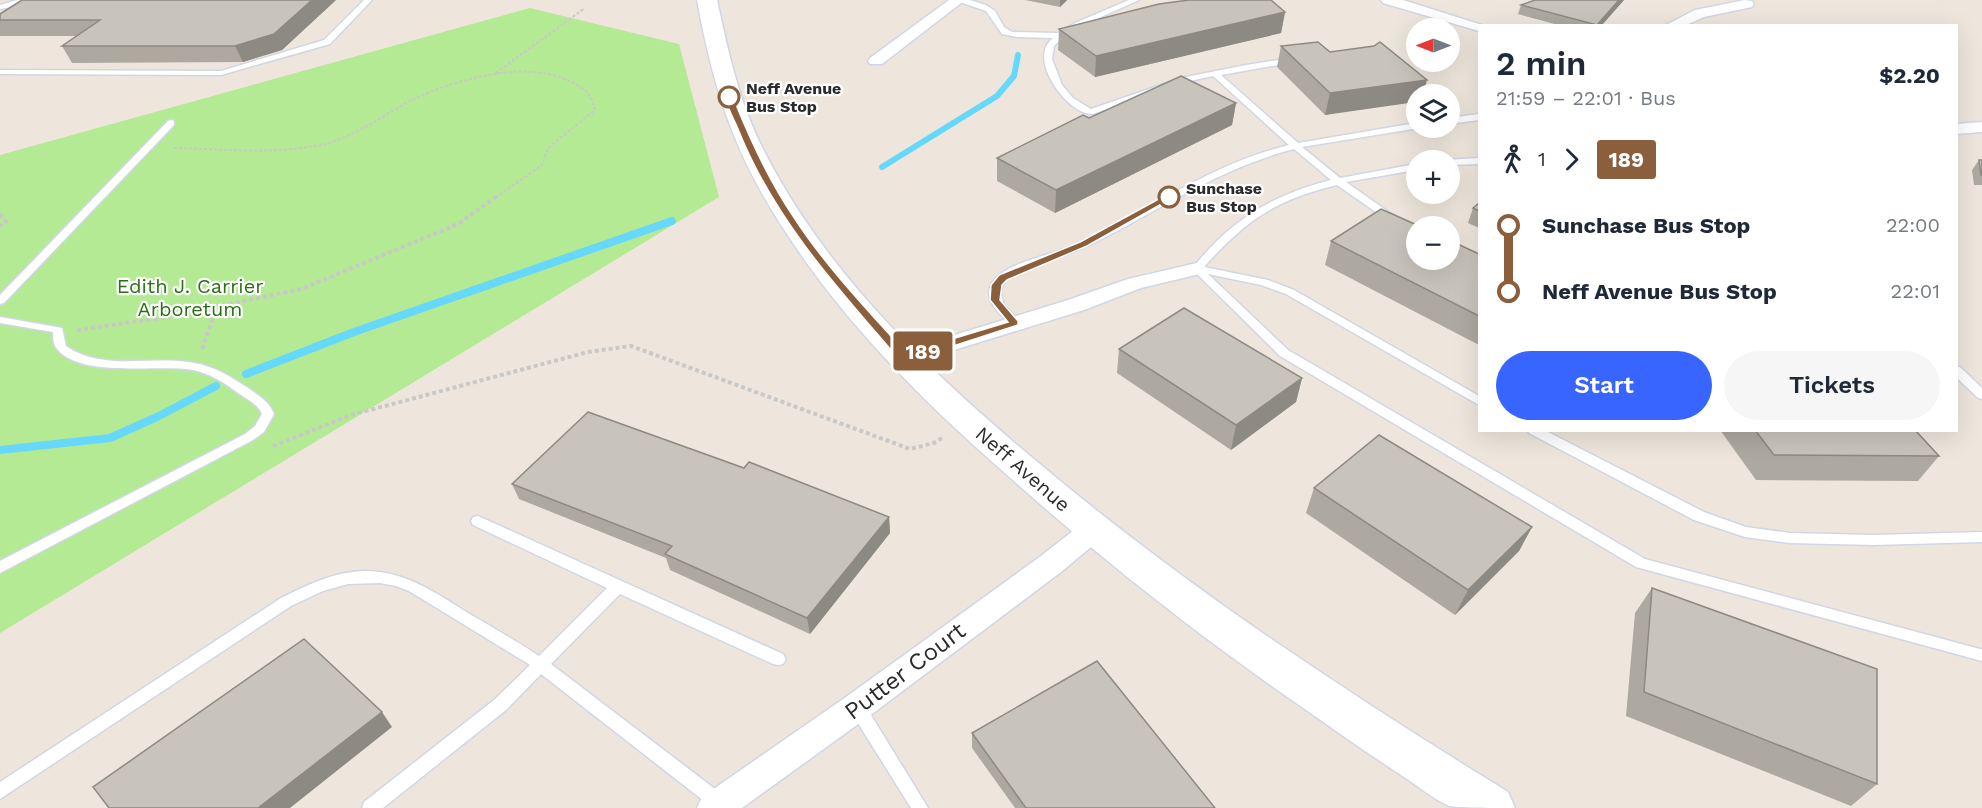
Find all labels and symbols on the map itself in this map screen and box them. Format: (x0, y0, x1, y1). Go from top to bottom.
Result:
north arrow (1406, 18, 1460, 72)
place label: Neff Avenue Bus Stop (746, 79, 841, 116)
marker: Neff Avenue Bus Stop (718, 86, 740, 108)
place label: Sunchase Bus Stop (1186, 179, 1262, 216)
marker: Sunchase Bus Stop (1158, 186, 1180, 208)
park label: Edith J. Carrier Arboretum (117, 274, 263, 321)
line badge: 189 (888, 332, 958, 370)
street label: Neff Avenue (971, 421, 1075, 517)
street label: Putter Court (839, 616, 971, 726)

